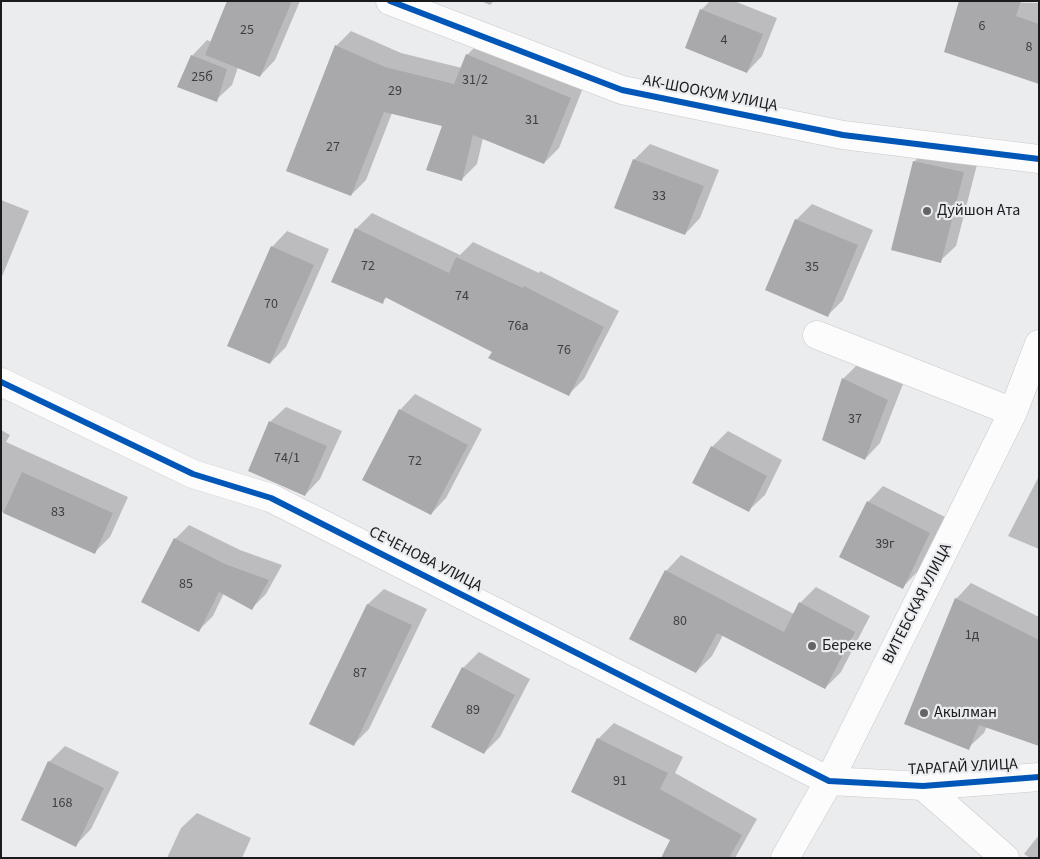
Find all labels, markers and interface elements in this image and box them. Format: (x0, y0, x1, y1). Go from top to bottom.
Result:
house number: 6 (979, 19, 985, 35)
house number: 25 (240, 23, 254, 39)
house number: 4 (721, 33, 727, 49)
house number: 8 (1026, 40, 1032, 56)
house number: 25б (191, 70, 213, 86)
street label: АК-ШООКУМ УЛИЦА (641, 72, 779, 116)
house number: 31/2 (462, 73, 488, 89)
house number: 29 (388, 84, 402, 100)
house number: 31 (525, 113, 539, 129)
house number: 27 (326, 140, 340, 156)
house number: 33 (652, 189, 666, 205)
place label: Дуйшон Ата (937, 201, 1020, 221)
marker: Дуйшон Ата (921, 205, 933, 217)
house number: 72 (361, 259, 375, 275)
house number: 35 (805, 260, 819, 276)
house number: 74 (455, 289, 469, 305)
house number: 70 (264, 297, 278, 313)
house number: 76а (508, 319, 528, 335)
house number: 76 (557, 343, 571, 359)
house number: 37 (848, 412, 862, 428)
house number: 74/1 (274, 451, 300, 467)
house number: 72 (408, 454, 422, 470)
house number: 83 (51, 505, 65, 521)
street label: СЕЧЕНОВА УЛИЦА (365, 523, 485, 597)
house number: 39г (875, 537, 895, 553)
street label: ВИТЕБСКАЯ УЛИЦА (879, 541, 957, 667)
house number: 85 (179, 577, 193, 593)
house number: 80 (673, 614, 687, 630)
house number: 1д (965, 628, 979, 644)
place label: Береке (822, 636, 872, 656)
marker: Береке (806, 640, 818, 652)
house number: 87 (353, 666, 367, 682)
house number: 89 (466, 703, 480, 719)
place label: Акылман (934, 703, 997, 723)
marker: Акылман (918, 707, 930, 719)
street label: ТАРАГАЙ УЛИЦА (908, 756, 1018, 780)
house number: 91 (613, 774, 627, 790)
house number: 168 (52, 796, 72, 812)

